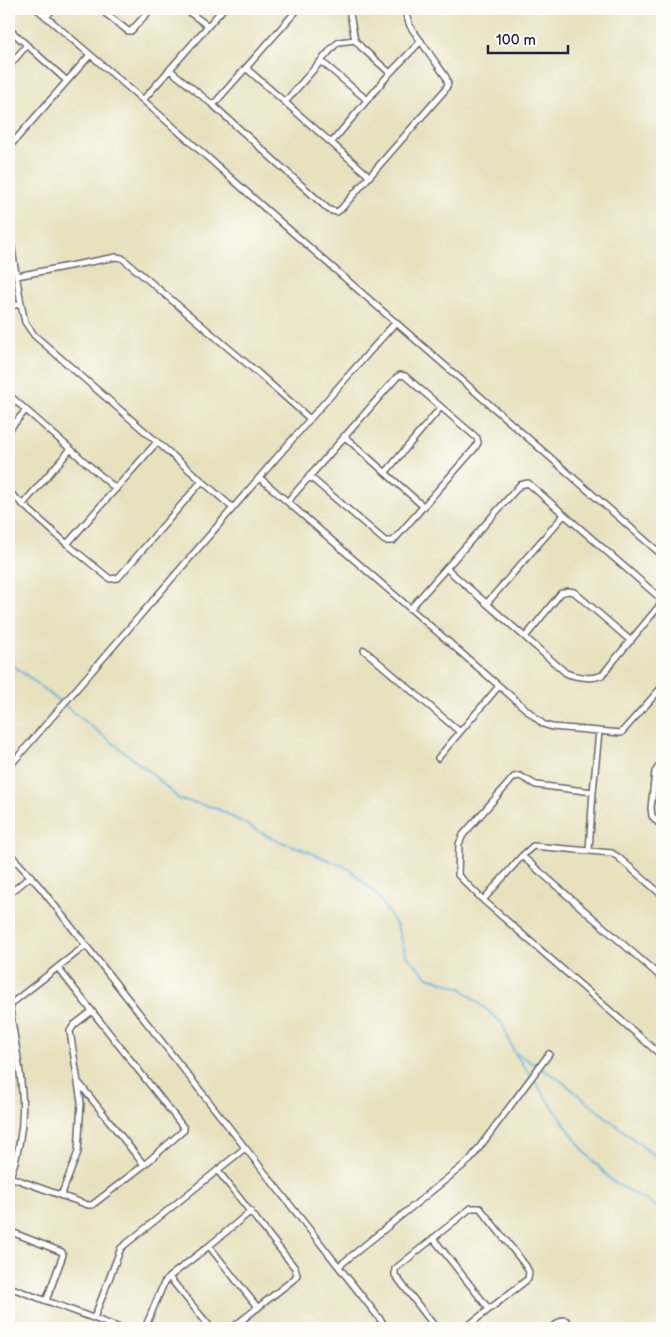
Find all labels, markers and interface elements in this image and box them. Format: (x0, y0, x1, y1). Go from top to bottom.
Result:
scale bar (488, 22, 568, 54)
text: 100 m (496, 31, 536, 50)

